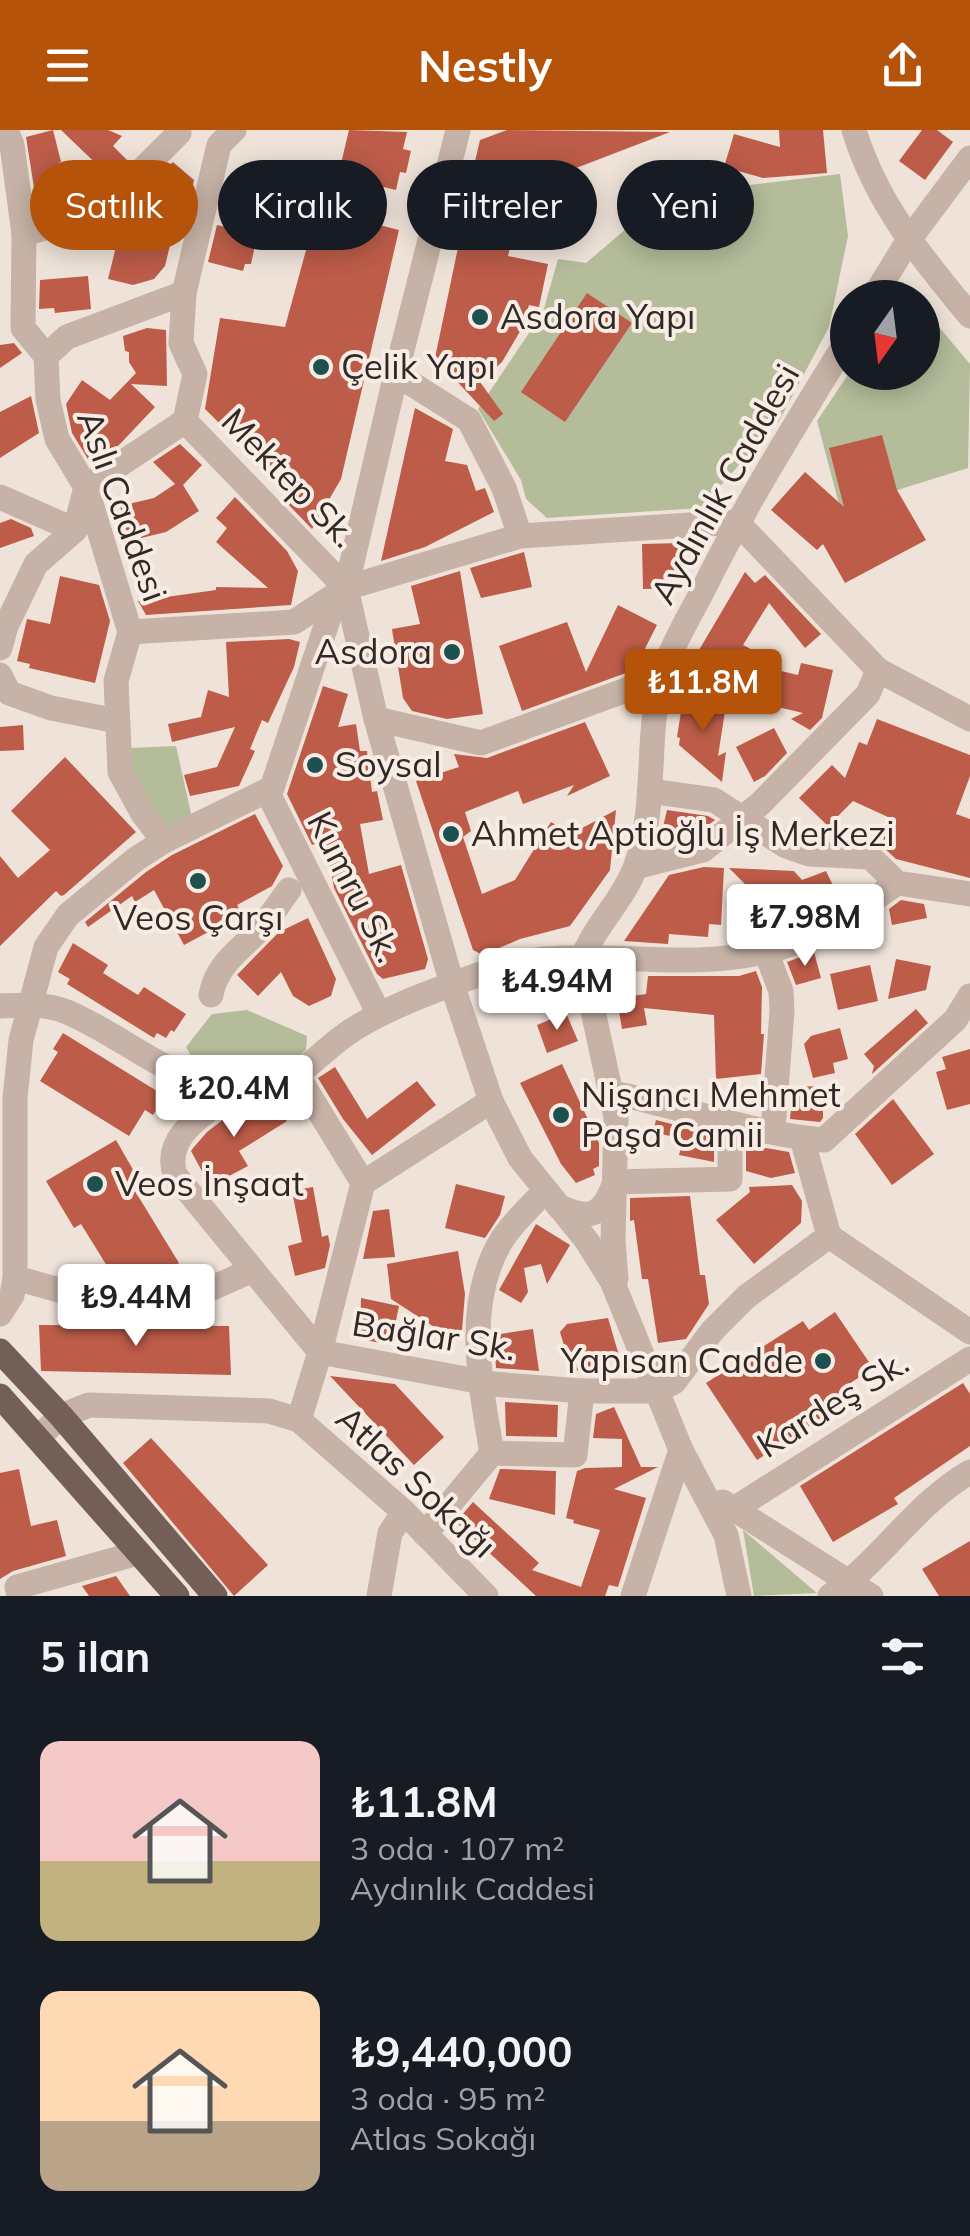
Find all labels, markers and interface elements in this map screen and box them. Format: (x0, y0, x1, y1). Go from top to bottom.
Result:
text: Nestly (418, 37, 552, 93)
icon: menu (40, 38, 95, 93)
icon: share (875, 38, 930, 93)
chip: Satılık (30, 160, 198, 250)
chip: Kiralık (218, 160, 387, 250)
chip: Filtreler (407, 160, 597, 250)
chip: Yeni (617, 160, 754, 250)
north arrow (830, 280, 940, 390)
map controls (830, 280, 940, 390)
place label: Asdora Yapı (500, 294, 695, 338)
marker: Asdora Yapı (469, 306, 491, 328)
place label: Çelik Yapı (341, 344, 496, 388)
marker: Çelik Yapı (310, 356, 332, 378)
street label: Aydınlık Caddesi (640, 356, 808, 611)
street label: Mektep Sk. (213, 399, 367, 556)
street label: Aslı Caddesi (68, 404, 178, 607)
place label: Asdora (315, 629, 432, 673)
marker: Asdora (441, 641, 463, 663)
pin: ₺11.8M (622, 649, 784, 734)
text: ₺11.8M (647, 661, 759, 701)
place label: Soysal (335, 742, 441, 786)
marker: Soysal (304, 754, 326, 776)
street label: Kumru Sk. (298, 804, 411, 969)
place label: Ahmet Aptioğlu İş Merkezi (471, 811, 895, 855)
marker: Ahmet Aptioğlu İş Merkezi (440, 823, 462, 845)
marker: Veos Çarşı (187, 870, 209, 892)
pin: ₺7.98M (724, 884, 886, 969)
place label: Veos Çarşı (113, 895, 283, 939)
text: ₺7.98M (749, 896, 861, 936)
pin: ₺4.94M (476, 948, 638, 1033)
text: ₺4.94M (501, 960, 613, 1000)
pin: ₺20.4M (153, 1055, 315, 1140)
text: ₺20.4M (178, 1067, 290, 1107)
place label: Nişancı Mehmet Paşa Camii (581, 1072, 841, 1156)
marker: Nişancı Mehmet Paşa Camii (550, 1104, 572, 1126)
place label: Veos İnşaat (115, 1161, 304, 1205)
marker: Veos İnşaat (84, 1173, 106, 1195)
pin: ₺9.44M (55, 1264, 217, 1349)
text: ₺9.44M (80, 1276, 192, 1316)
street label: Bağlar Sk. (349, 1300, 519, 1370)
place label: Yapısan Cadde (560, 1338, 803, 1382)
street label: Kardeş Sk. (749, 1339, 916, 1467)
marker: Yapısan Cadde (812, 1350, 834, 1372)
street label: Atlas Sokağı (327, 1396, 506, 1567)
icon: filters (875, 1629, 930, 1684)
text: 5 ilan (40, 1630, 150, 1683)
text: ₺11.8M (350, 1775, 498, 1828)
icon: home (120, 1781, 240, 1901)
text: 3 oda · 107 m² (350, 1828, 565, 1868)
text: Aydınlık Caddesi (350, 1868, 595, 1908)
text: ₺9,440,000 (350, 2025, 572, 2078)
icon: home (120, 2031, 240, 2151)
text: 3 oda · 95 m² (350, 2078, 545, 2118)
text: Atlas Sokağı (350, 2118, 536, 2158)

